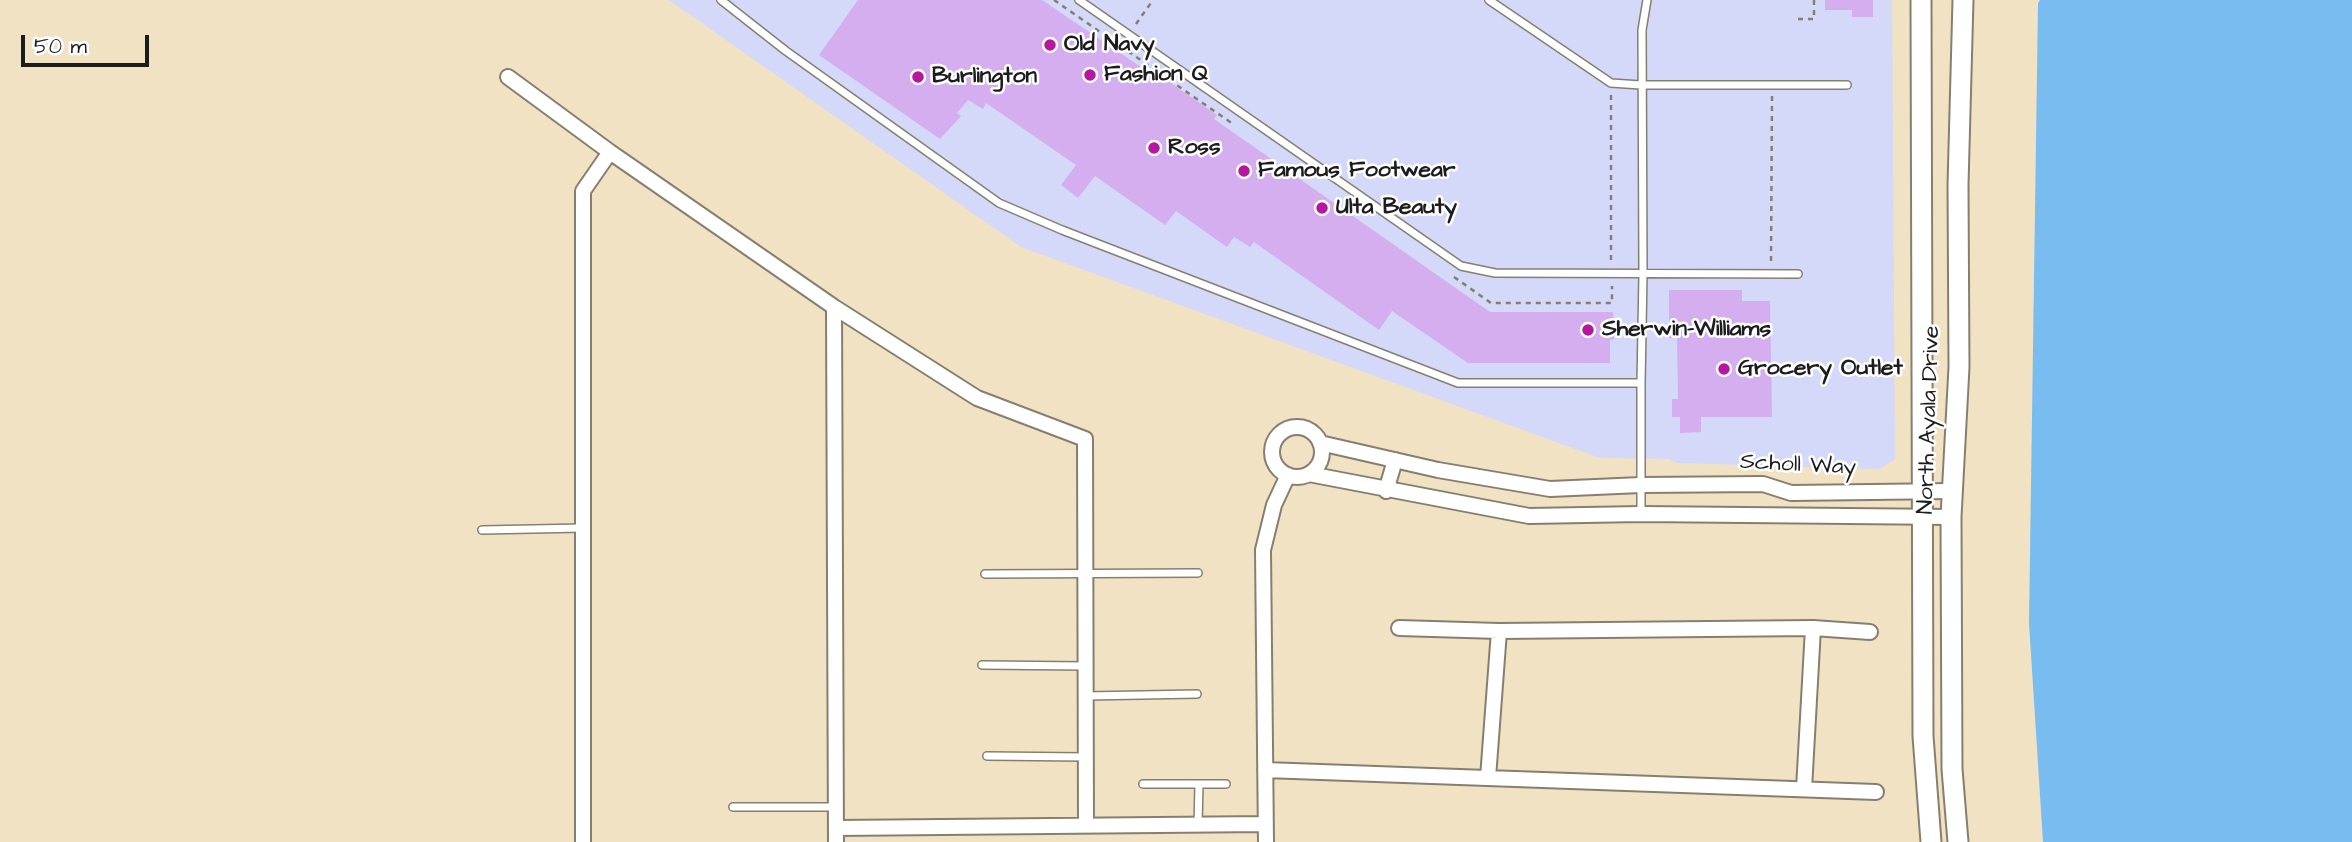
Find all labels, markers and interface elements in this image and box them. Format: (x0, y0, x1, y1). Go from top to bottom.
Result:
scale bar (24, 21, 152, 65)
place label: Old Navy (1064, 31, 1155, 59)
text: 50 m (34, 32, 87, 61)
marker: Old Navy (1042, 37, 1058, 53)
place label: Fashion Q (1104, 61, 1208, 89)
place label: Burlington (932, 63, 1037, 91)
marker: Fashion Q (1082, 67, 1098, 83)
marker: Burlington (910, 69, 926, 85)
place label: Ross (1168, 134, 1220, 162)
marker: Ross (1146, 140, 1162, 156)
place label: Famous Footwear (1258, 157, 1455, 185)
marker: Famous Footwear (1236, 163, 1252, 179)
place label: Ulta Beauty (1336, 194, 1457, 222)
marker: Ulta Beauty (1314, 200, 1330, 216)
place label: Sherwin-Williams (1602, 316, 1771, 344)
marker: Sherwin-Williams (1580, 322, 1596, 338)
street label: North Ayala Drive (1913, 325, 1947, 515)
place label: Grocery Outlet (1738, 355, 1903, 383)
marker: Grocery Outlet (1716, 361, 1732, 377)
street label: Scholl Way (1739, 449, 1857, 483)

